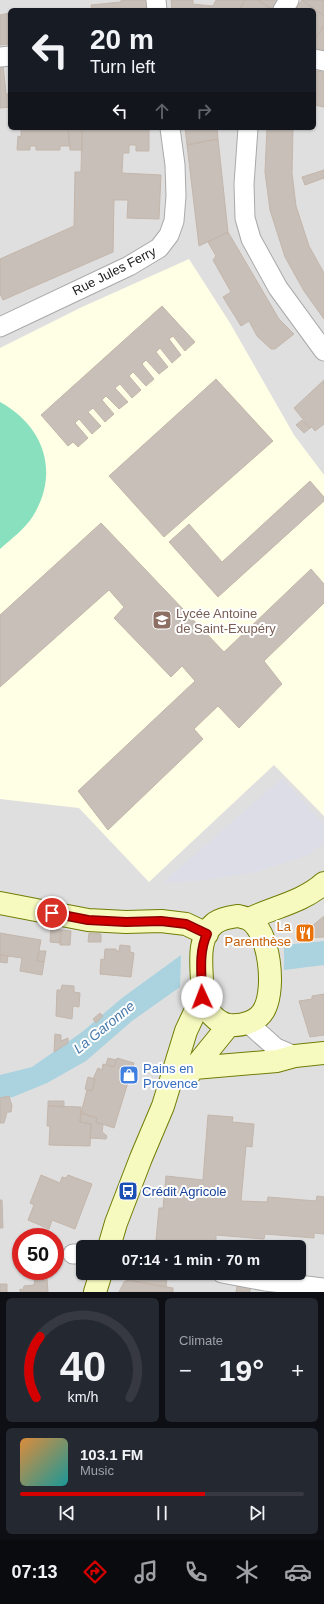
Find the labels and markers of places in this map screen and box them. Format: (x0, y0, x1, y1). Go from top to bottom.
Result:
place label: Lycée Antoine de Saint-Exupéry (176, 606, 276, 636)
school or university icon: Lycée Antoine de Saint-Exupéry (151, 609, 173, 631)
pin (35, 896, 69, 930)
place label: La Parenthèse (225, 919, 292, 949)
restaurant icon: La Parenthèse (294, 922, 316, 944)
place label: Pains en Provence (143, 1061, 198, 1091)
shop icon: Pains en Provence (118, 1064, 140, 1086)
bus stop icon: Crédit Agricole (117, 1180, 139, 1202)
place label: Crédit Agricole (142, 1184, 227, 1199)

